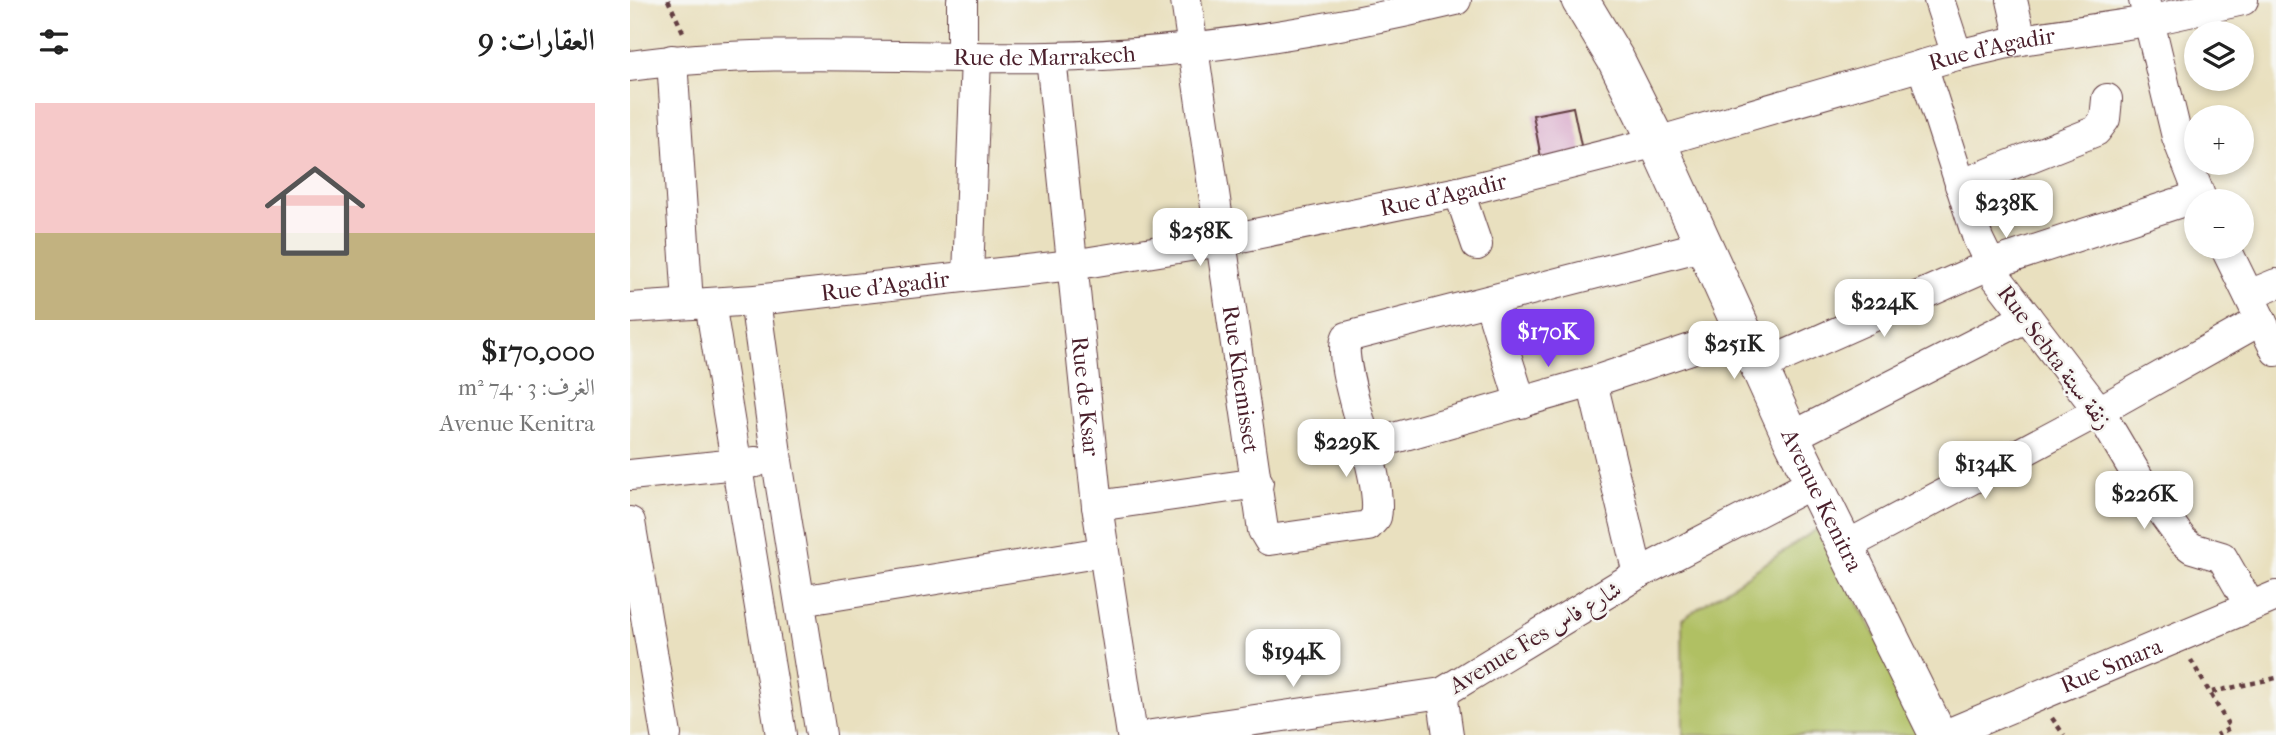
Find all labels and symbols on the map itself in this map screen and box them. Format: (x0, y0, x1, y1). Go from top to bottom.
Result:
street label: Rue d'Agadir (1925, 22, 2057, 77)
street label: Rue de Marrakech (953, 40, 1137, 71)
street label: Rue d'Agadir (1377, 167, 1510, 222)
pin: $238K (1957, 180, 2055, 240)
pin: $258K (1151, 208, 1249, 268)
street label: Rue d'Agadir (819, 266, 951, 307)
pin: $224K (1835, 280, 1933, 339)
street label: Rue Sebta زنقة سبتة (1992, 280, 2118, 435)
street label: Rue Khemisset (1216, 303, 1265, 455)
pin: $170K (1499, 310, 1597, 369)
pin: $251K (1685, 322, 1783, 381)
street label: Rue de Ksar (1066, 335, 1105, 458)
pin: $229K (1297, 420, 1395, 479)
street label: Avenue Kenitra (1775, 424, 1868, 576)
pin: $134K (1936, 442, 2034, 501)
pin: $226K (2095, 472, 2193, 531)
street label: Avenue Fes شارع فاس (1443, 575, 1629, 705)
pin: $194K (1244, 630, 1342, 689)
street label: Rue Smara (2056, 632, 2166, 699)

